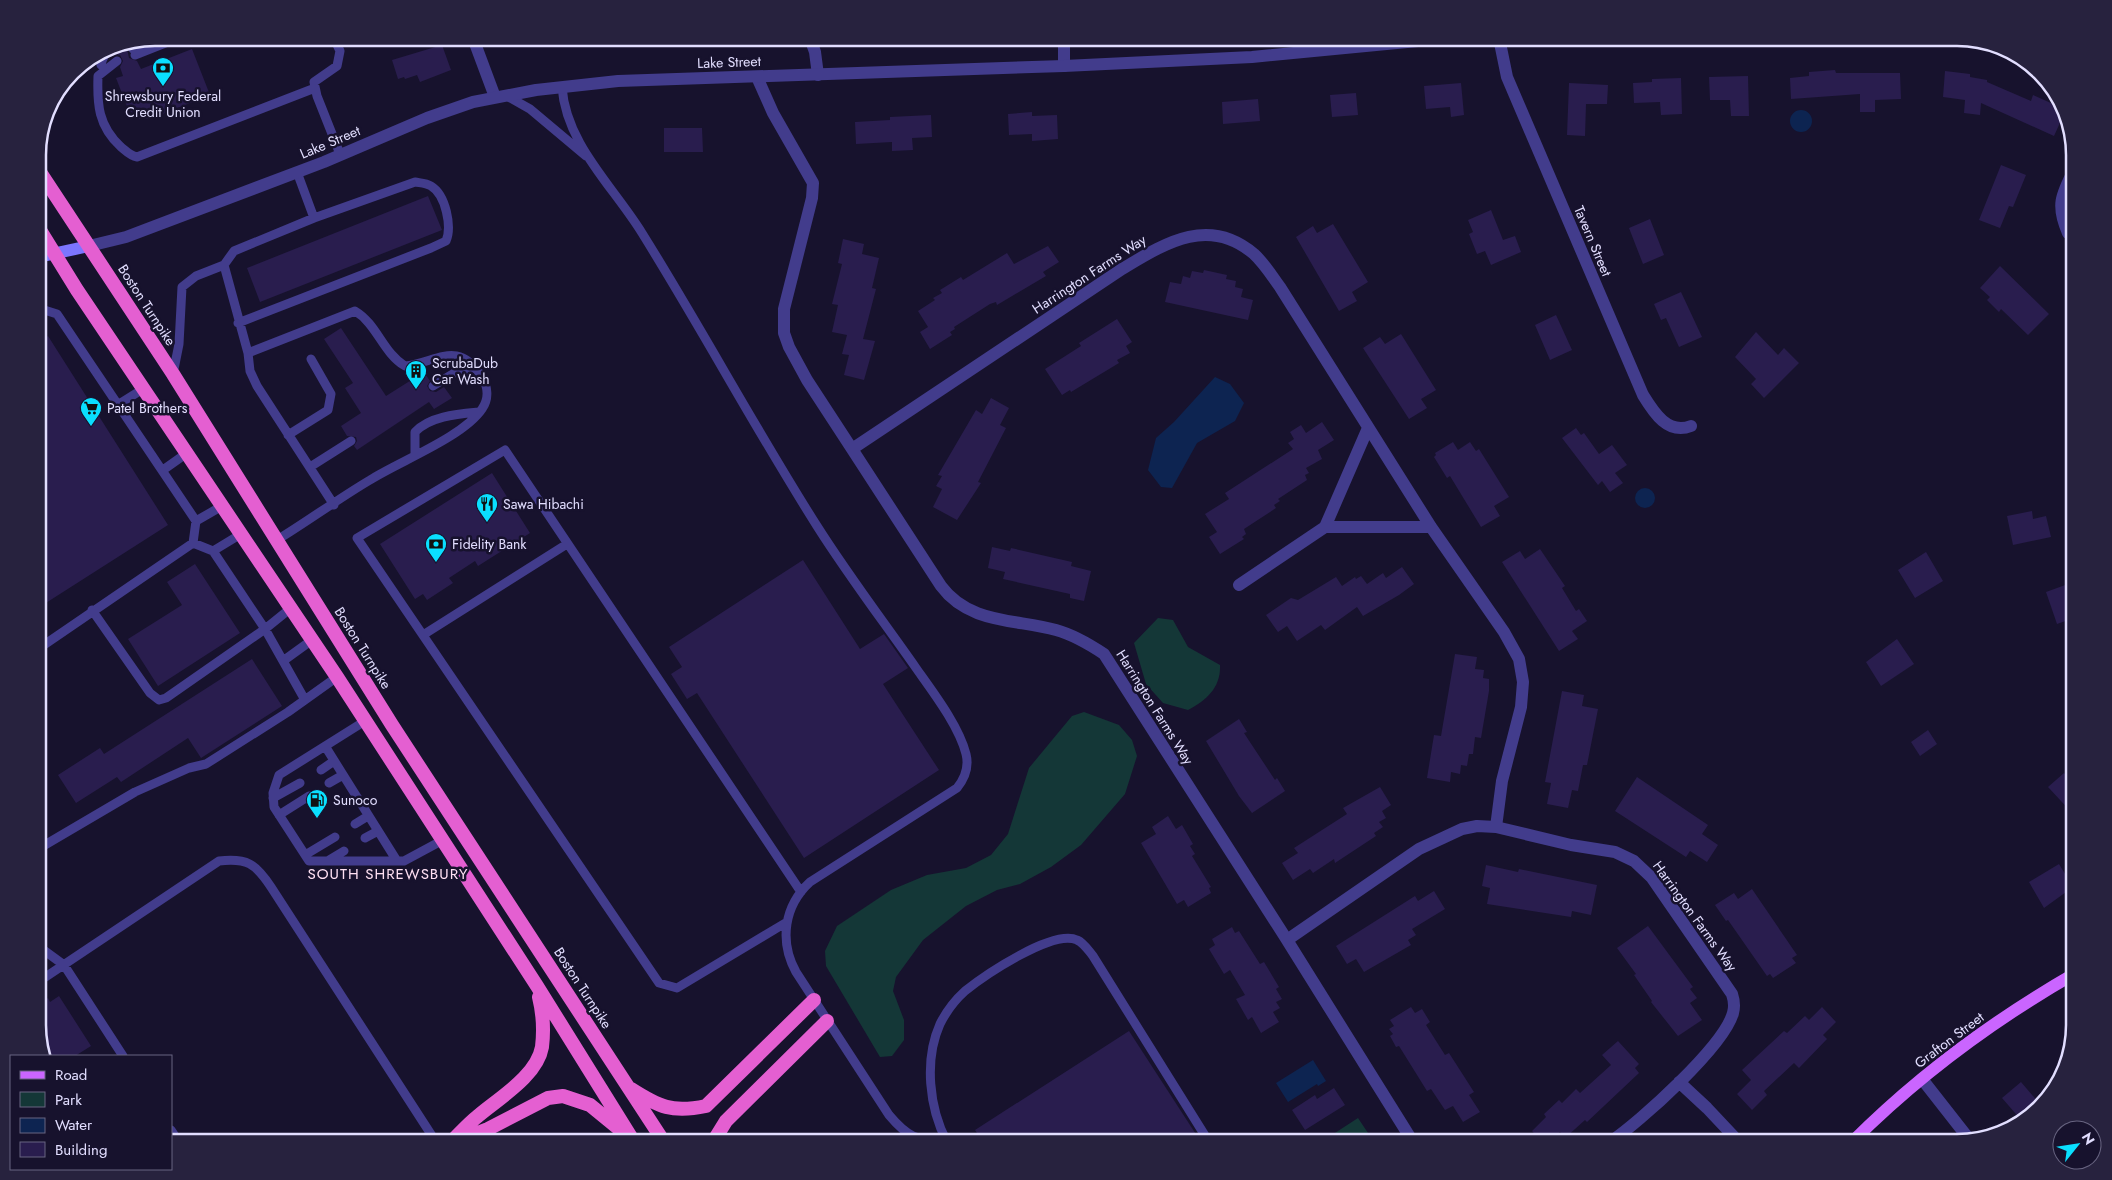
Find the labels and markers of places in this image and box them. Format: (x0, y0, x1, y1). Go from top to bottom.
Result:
bank icon: Shrewsbury Federal Credit Union (151, 56, 175, 87)
place label: Shrewsbury Federal Credit Union (105, 86, 221, 122)
place label: ScrubaDub Car Wash (432, 353, 498, 389)
building icon: ScrubaDub Car Wash (404, 359, 428, 390)
supermarket icon: Patel Brothers (79, 396, 103, 427)
place label: Patel Brothers (107, 398, 188, 418)
restaurant icon: Sawa Hibachi (475, 492, 499, 523)
place label: Sawa Hibachi (503, 494, 584, 514)
bank icon: Fidelity Bank (424, 532, 448, 563)
place label: Fidelity Bank (452, 534, 527, 554)
fuel station icon: Sunoco (305, 788, 329, 819)
place label: Sunoco (333, 790, 378, 810)

